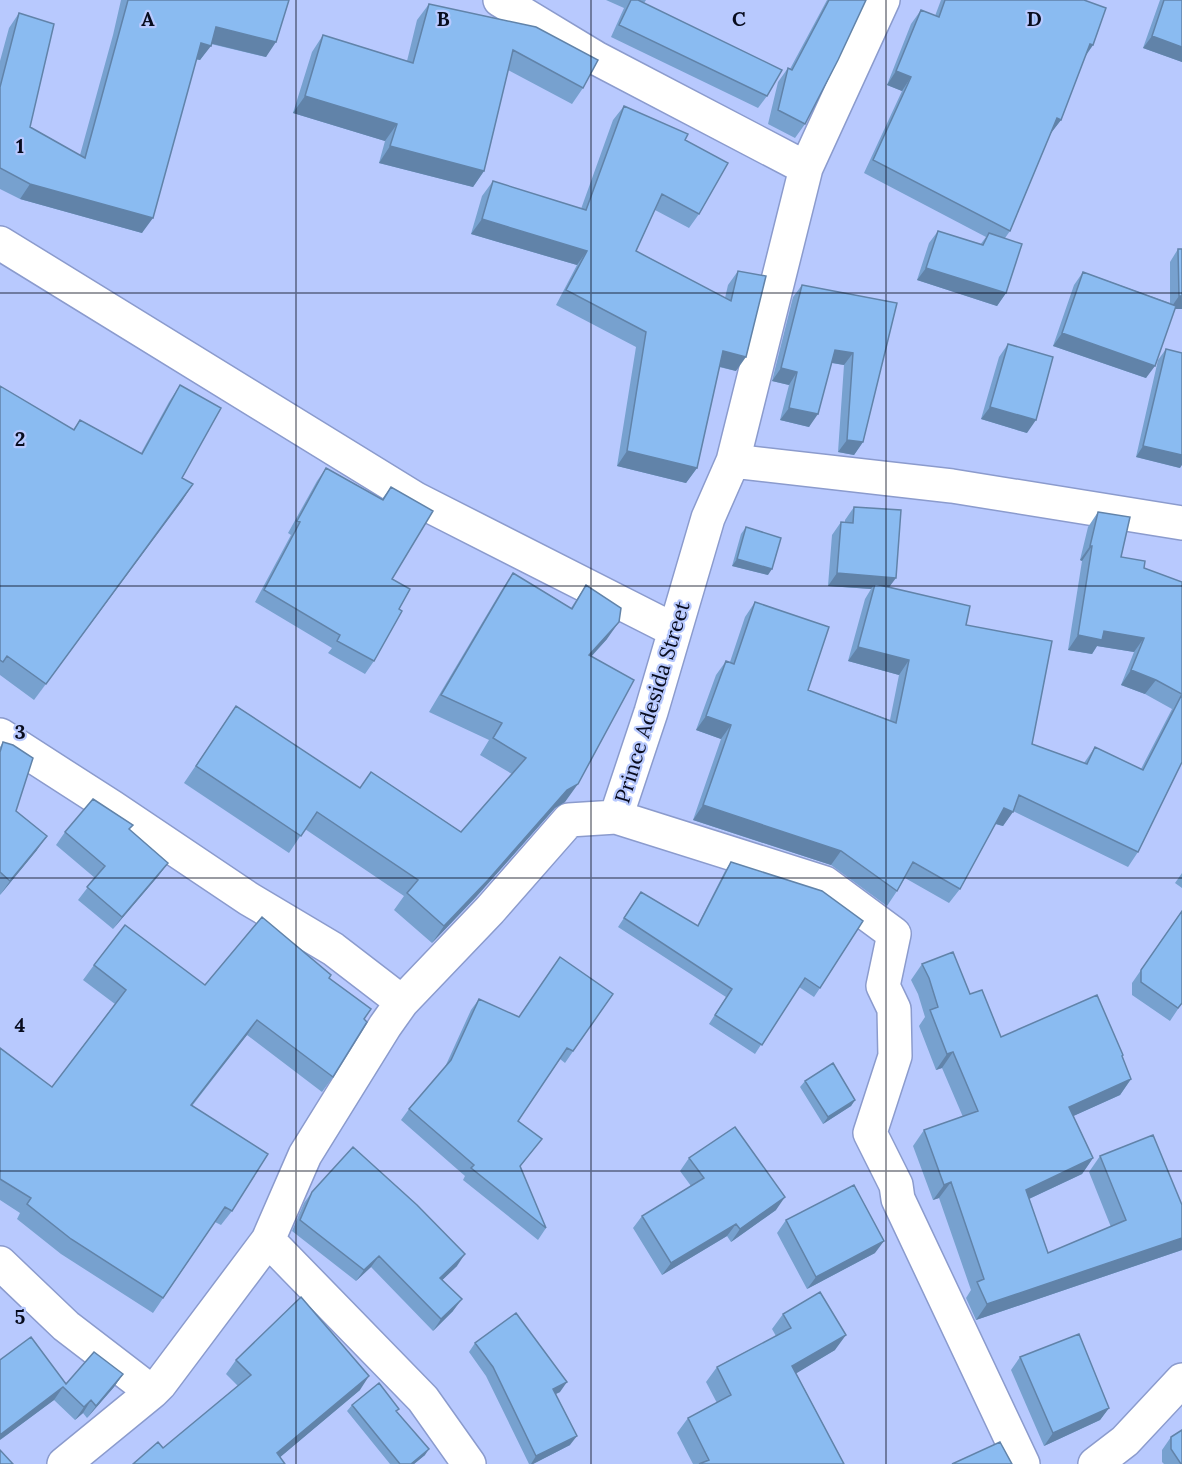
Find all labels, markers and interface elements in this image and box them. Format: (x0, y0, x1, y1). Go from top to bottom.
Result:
text: A (141, 6, 155, 31)
text: B (436, 6, 450, 31)
text: C (732, 6, 746, 31)
text: D (1026, 6, 1042, 31)
text: 1 (16, 133, 24, 158)
text: 2 (15, 426, 25, 451)
street label: Prince Adesida Street (608, 597, 696, 806)
text: 3 (14, 719, 26, 744)
text: 4 (15, 1012, 26, 1037)
text: 5 (15, 1304, 26, 1329)

